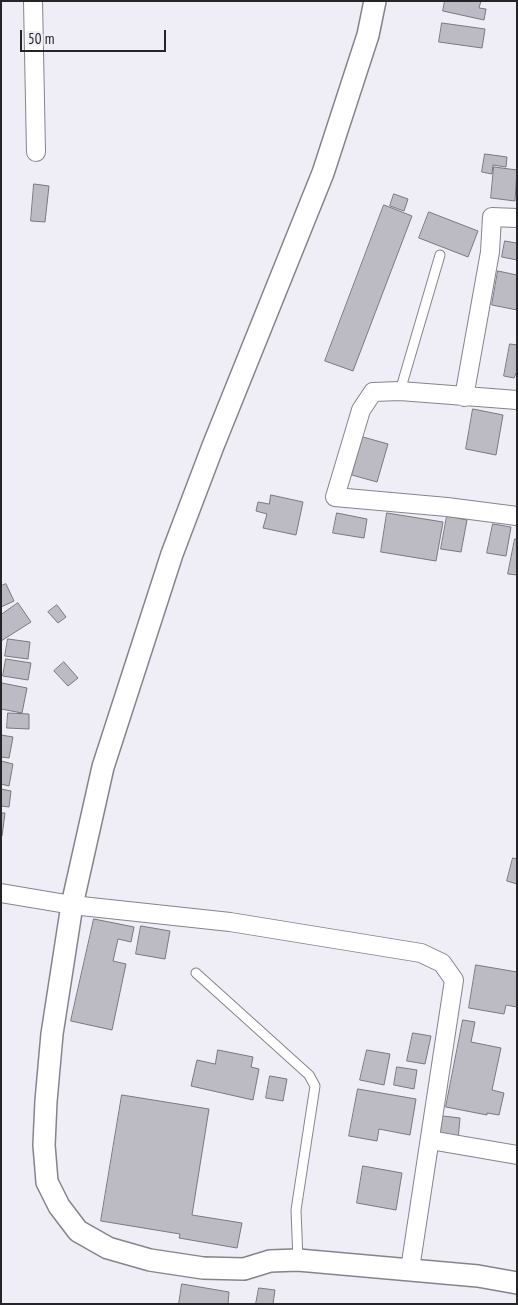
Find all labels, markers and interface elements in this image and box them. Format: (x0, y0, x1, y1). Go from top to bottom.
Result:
scale bar (22, 20, 169, 52)
text: 50 m (28, 29, 54, 48)

